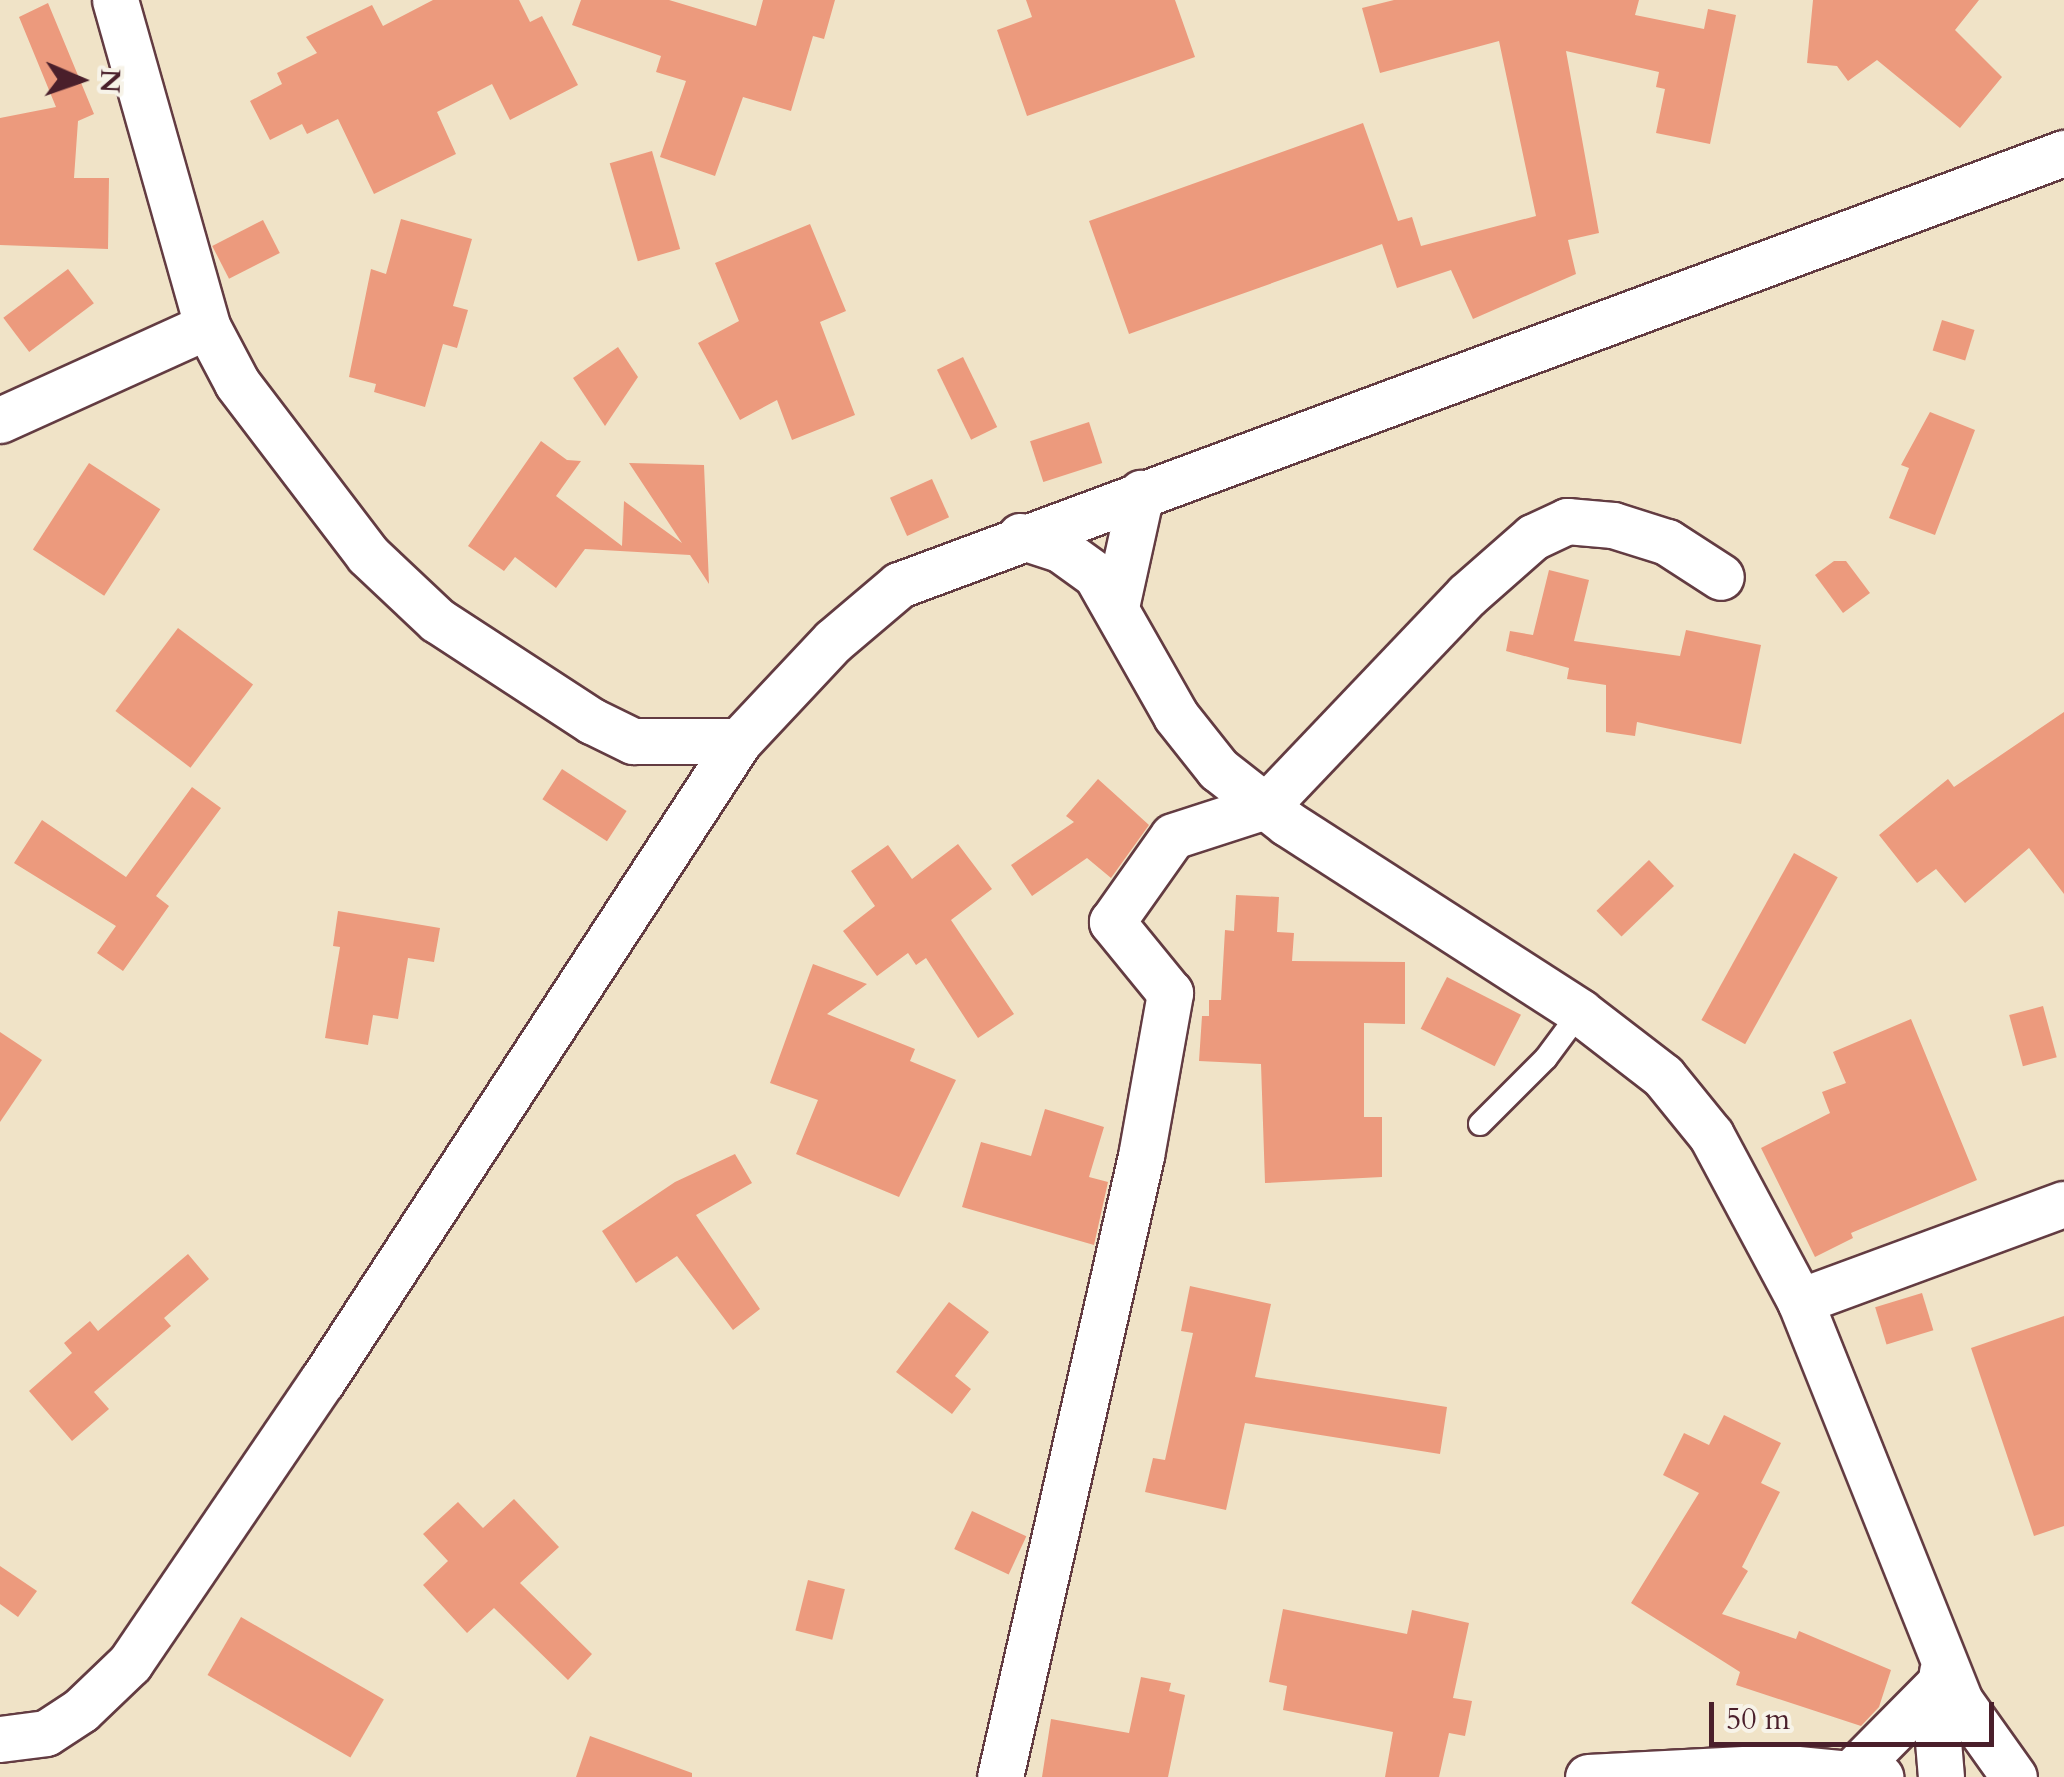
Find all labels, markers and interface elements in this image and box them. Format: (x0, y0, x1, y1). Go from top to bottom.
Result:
north arrow (30, 30, 130, 130)
text: N (91, 68, 129, 94)
scale bar (1714, 1682, 1999, 1744)
text: 50 m (1726, 1699, 1790, 1740)

